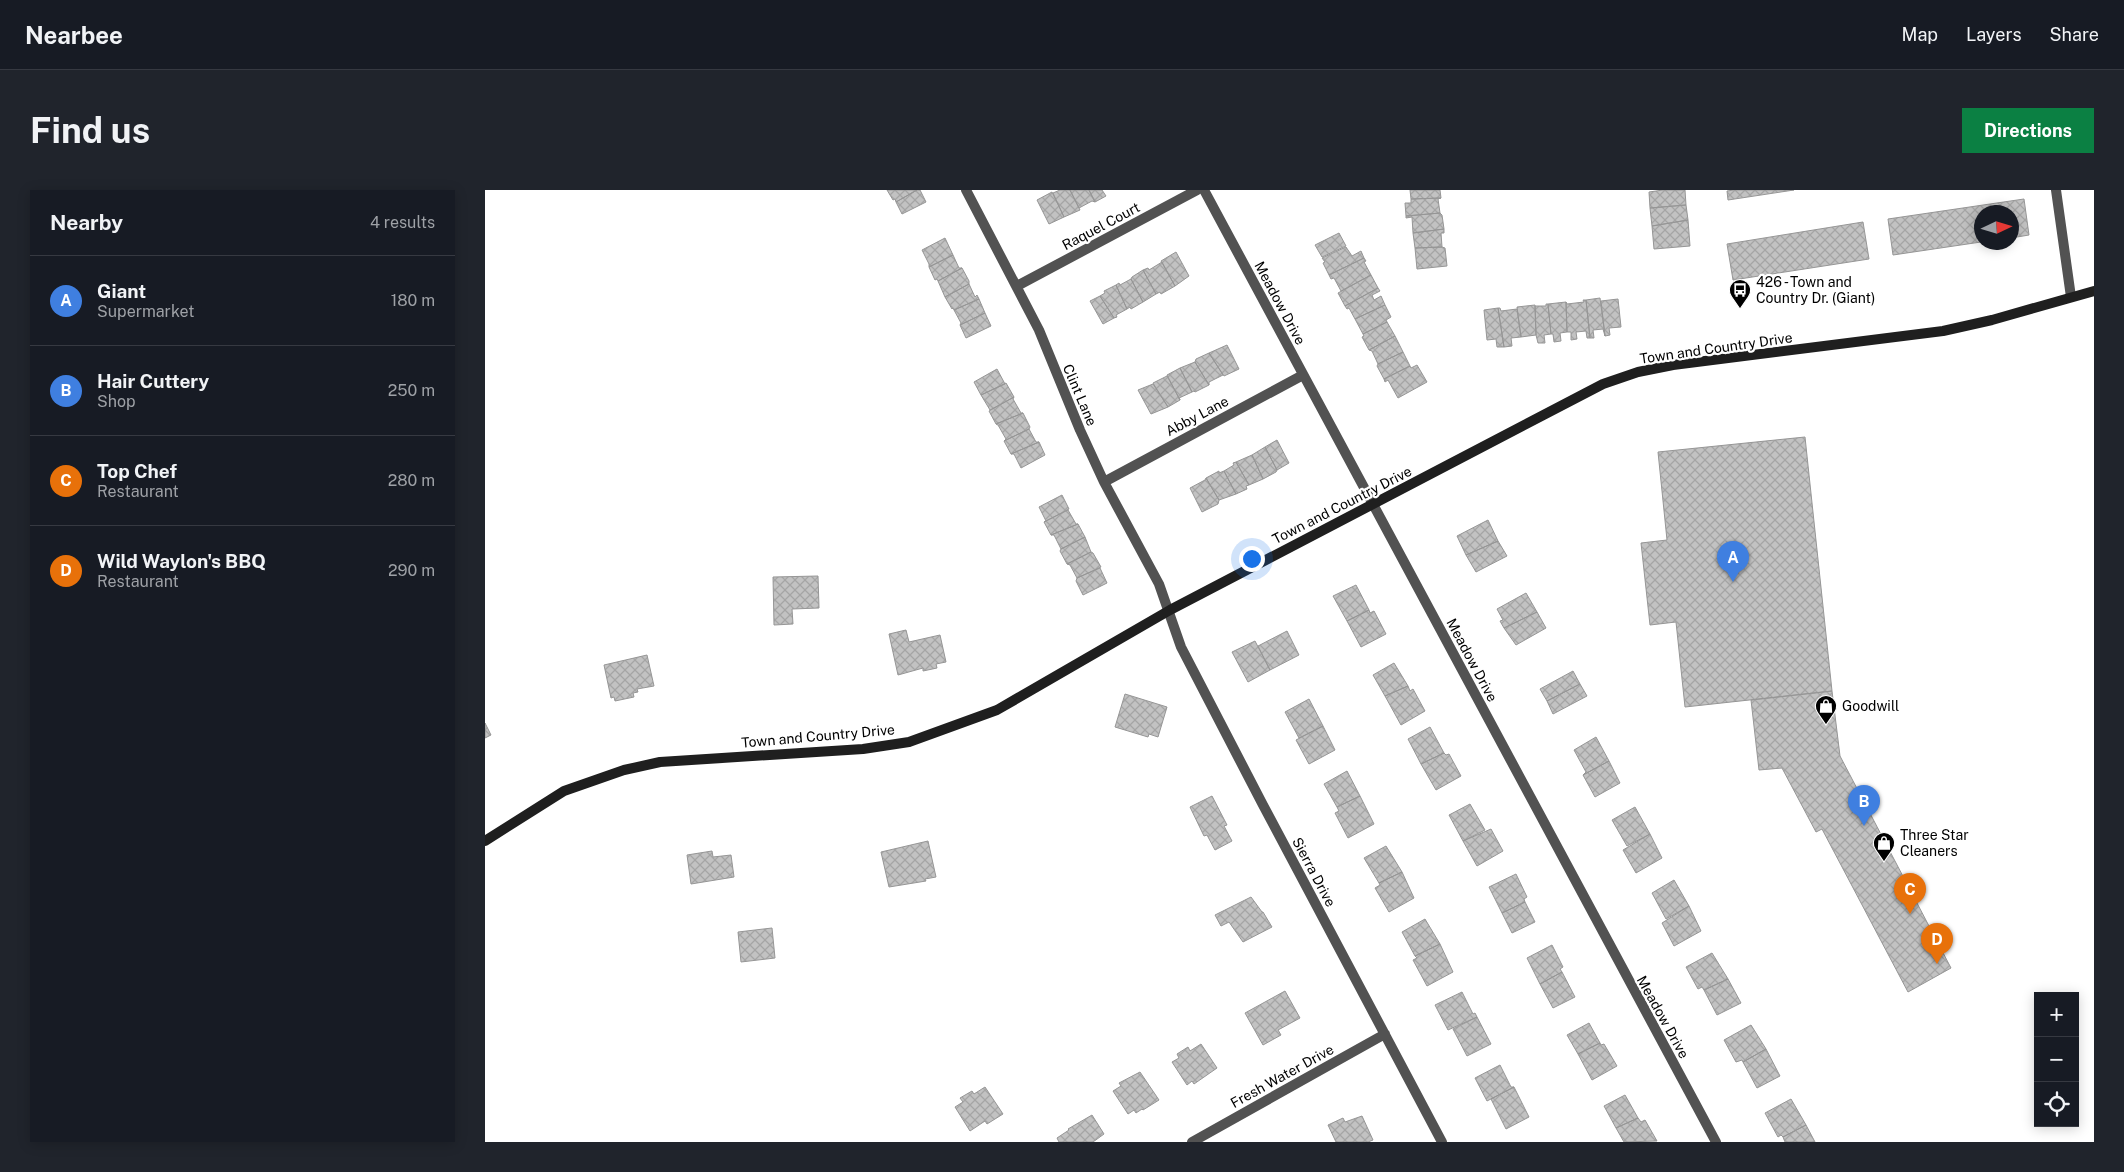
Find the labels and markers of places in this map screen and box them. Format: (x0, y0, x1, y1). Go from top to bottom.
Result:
place label: 426 - Town and Country Dr. (Giant) (1756, 274, 1875, 306)
bus stop icon: 426 - Town and Country Dr. (Giant) (1728, 278, 1752, 309)
pin: A (1717, 541, 1749, 582)
shop icon: Goodwill (1814, 694, 1838, 725)
place label: Goodwill (1842, 698, 1899, 714)
pin: B (1848, 785, 1880, 826)
place label: Three Star Cleaners (1900, 827, 1969, 859)
shop icon: Three Star Cleaners (1872, 831, 1896, 862)
pin: C (1894, 873, 1926, 914)
pin: D (1921, 923, 1953, 964)

